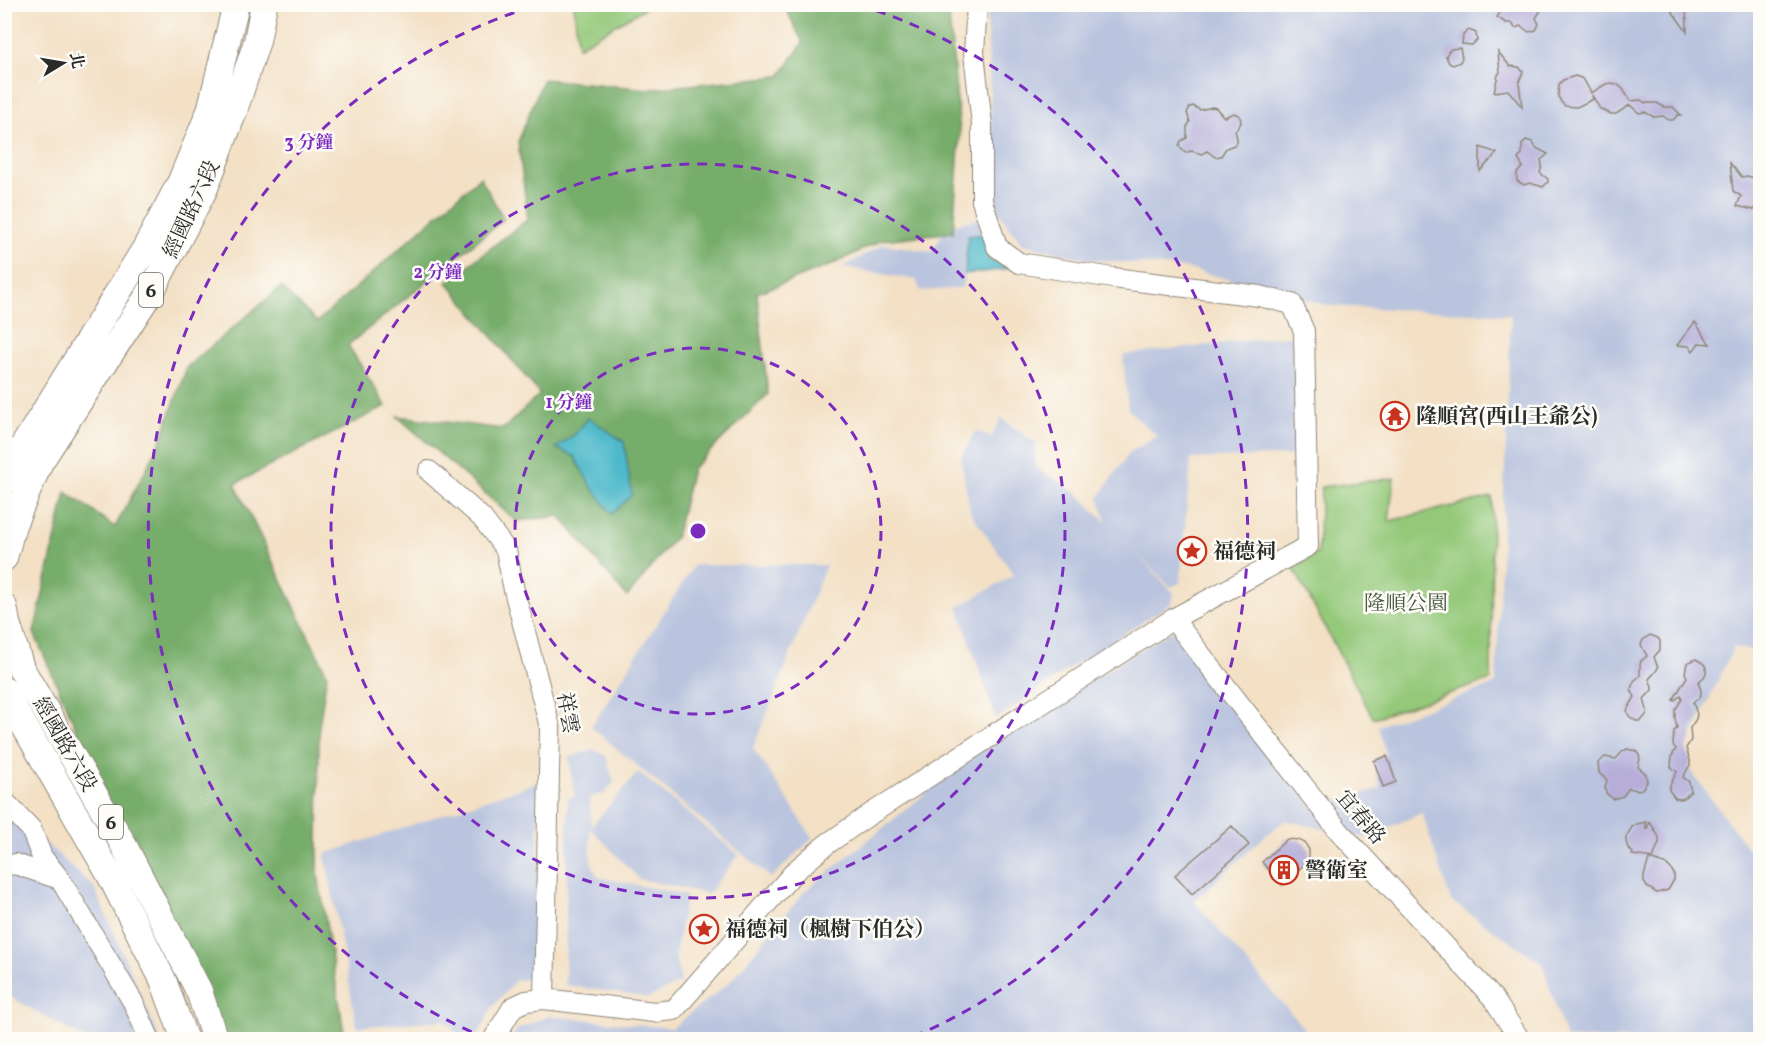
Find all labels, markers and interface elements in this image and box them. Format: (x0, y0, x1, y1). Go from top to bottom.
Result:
north arrow (33, 33, 93, 93)
text: 北 (63, 51, 88, 70)
text: 3 分鐘 (285, 131, 333, 156)
street label: 經國路六段 (157, 156, 228, 263)
text: 2 分鐘 (414, 261, 462, 286)
road number: 6 (139, 273, 163, 307)
text: 1 分鐘 (546, 391, 592, 416)
temple icon: 隆順宮(西山王爺公) (1379, 400, 1411, 432)
place label: 隆順宮(西山王爺公) (1416, 403, 1598, 432)
centre of rings (688, 521, 708, 541)
place icon: 福德祠 (1176, 535, 1208, 567)
place label: 福德祠 (1213, 538, 1276, 567)
park label: 隆順公園 (1364, 590, 1448, 619)
street label: 祥雲 (549, 690, 584, 736)
street label: 經國路六段 (25, 692, 103, 797)
street label: 宜春路 (1328, 785, 1391, 851)
road number: 6 (99, 805, 123, 839)
building icon: 警衛室 (1268, 854, 1300, 886)
place label: 警衛室 (1305, 857, 1368, 886)
place icon: 福德祠（楓樹下伯公） (688, 913, 720, 945)
place label: 福德祠（楓樹下伯公） (725, 916, 935, 945)

